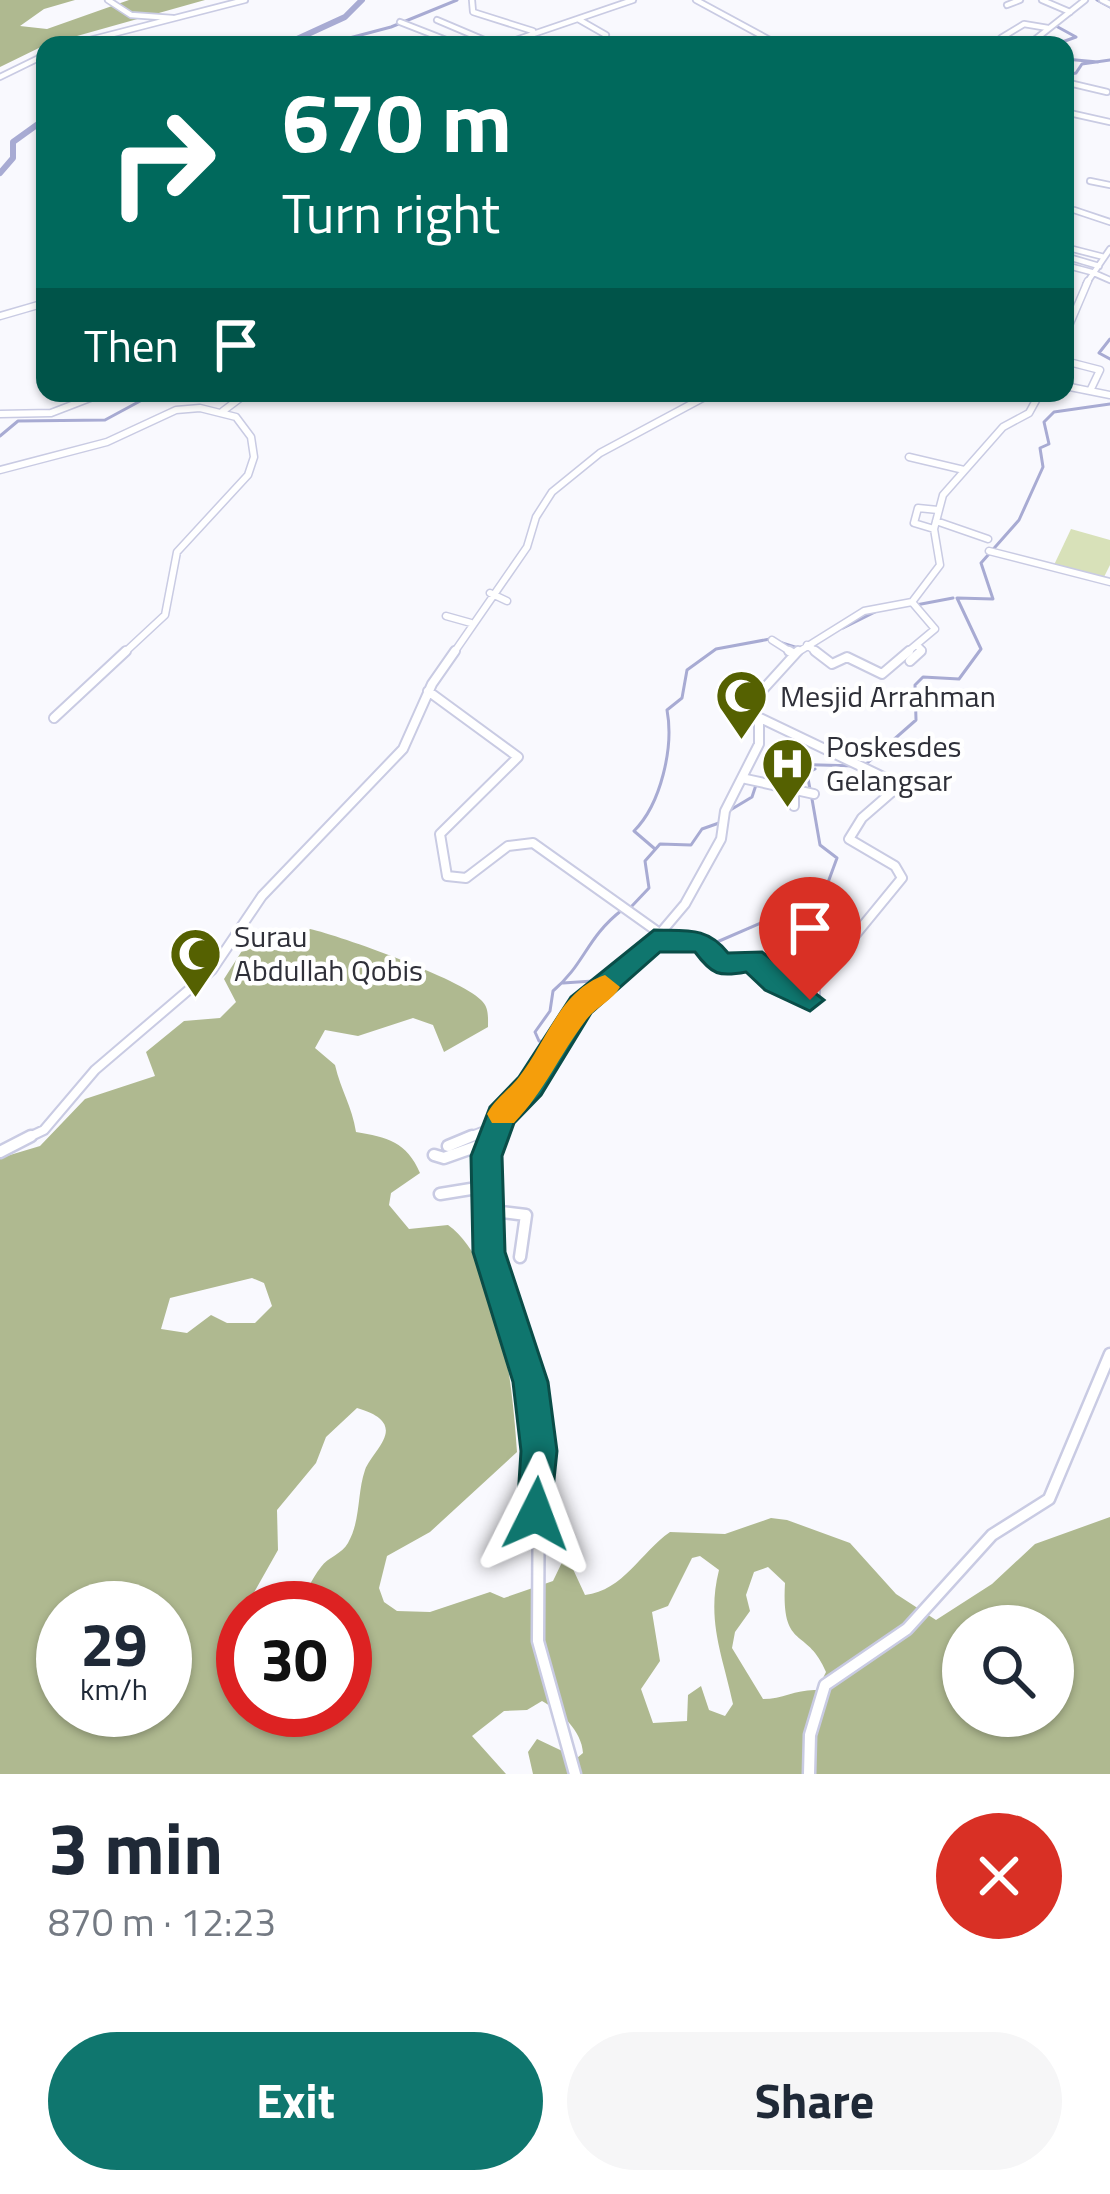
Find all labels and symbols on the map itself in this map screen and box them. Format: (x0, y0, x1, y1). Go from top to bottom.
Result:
mosque icon: Mesjid Arrahman (713, 668, 769, 742)
place label: Mesjid Arrahman (780, 673, 996, 719)
place label: Poskesdes Gelangsar (826, 723, 962, 803)
hospital icon: Poskesdes Gelangsar (759, 735, 815, 809)
pin (759, 877, 861, 1000)
place label: Surau Abdullah Qobis (234, 913, 423, 993)
mosque icon: Surau Abdullah Qobis (167, 925, 223, 999)
position arrow (473, 1451, 599, 1577)
speed limit sign: 30 (216, 1581, 372, 1737)

